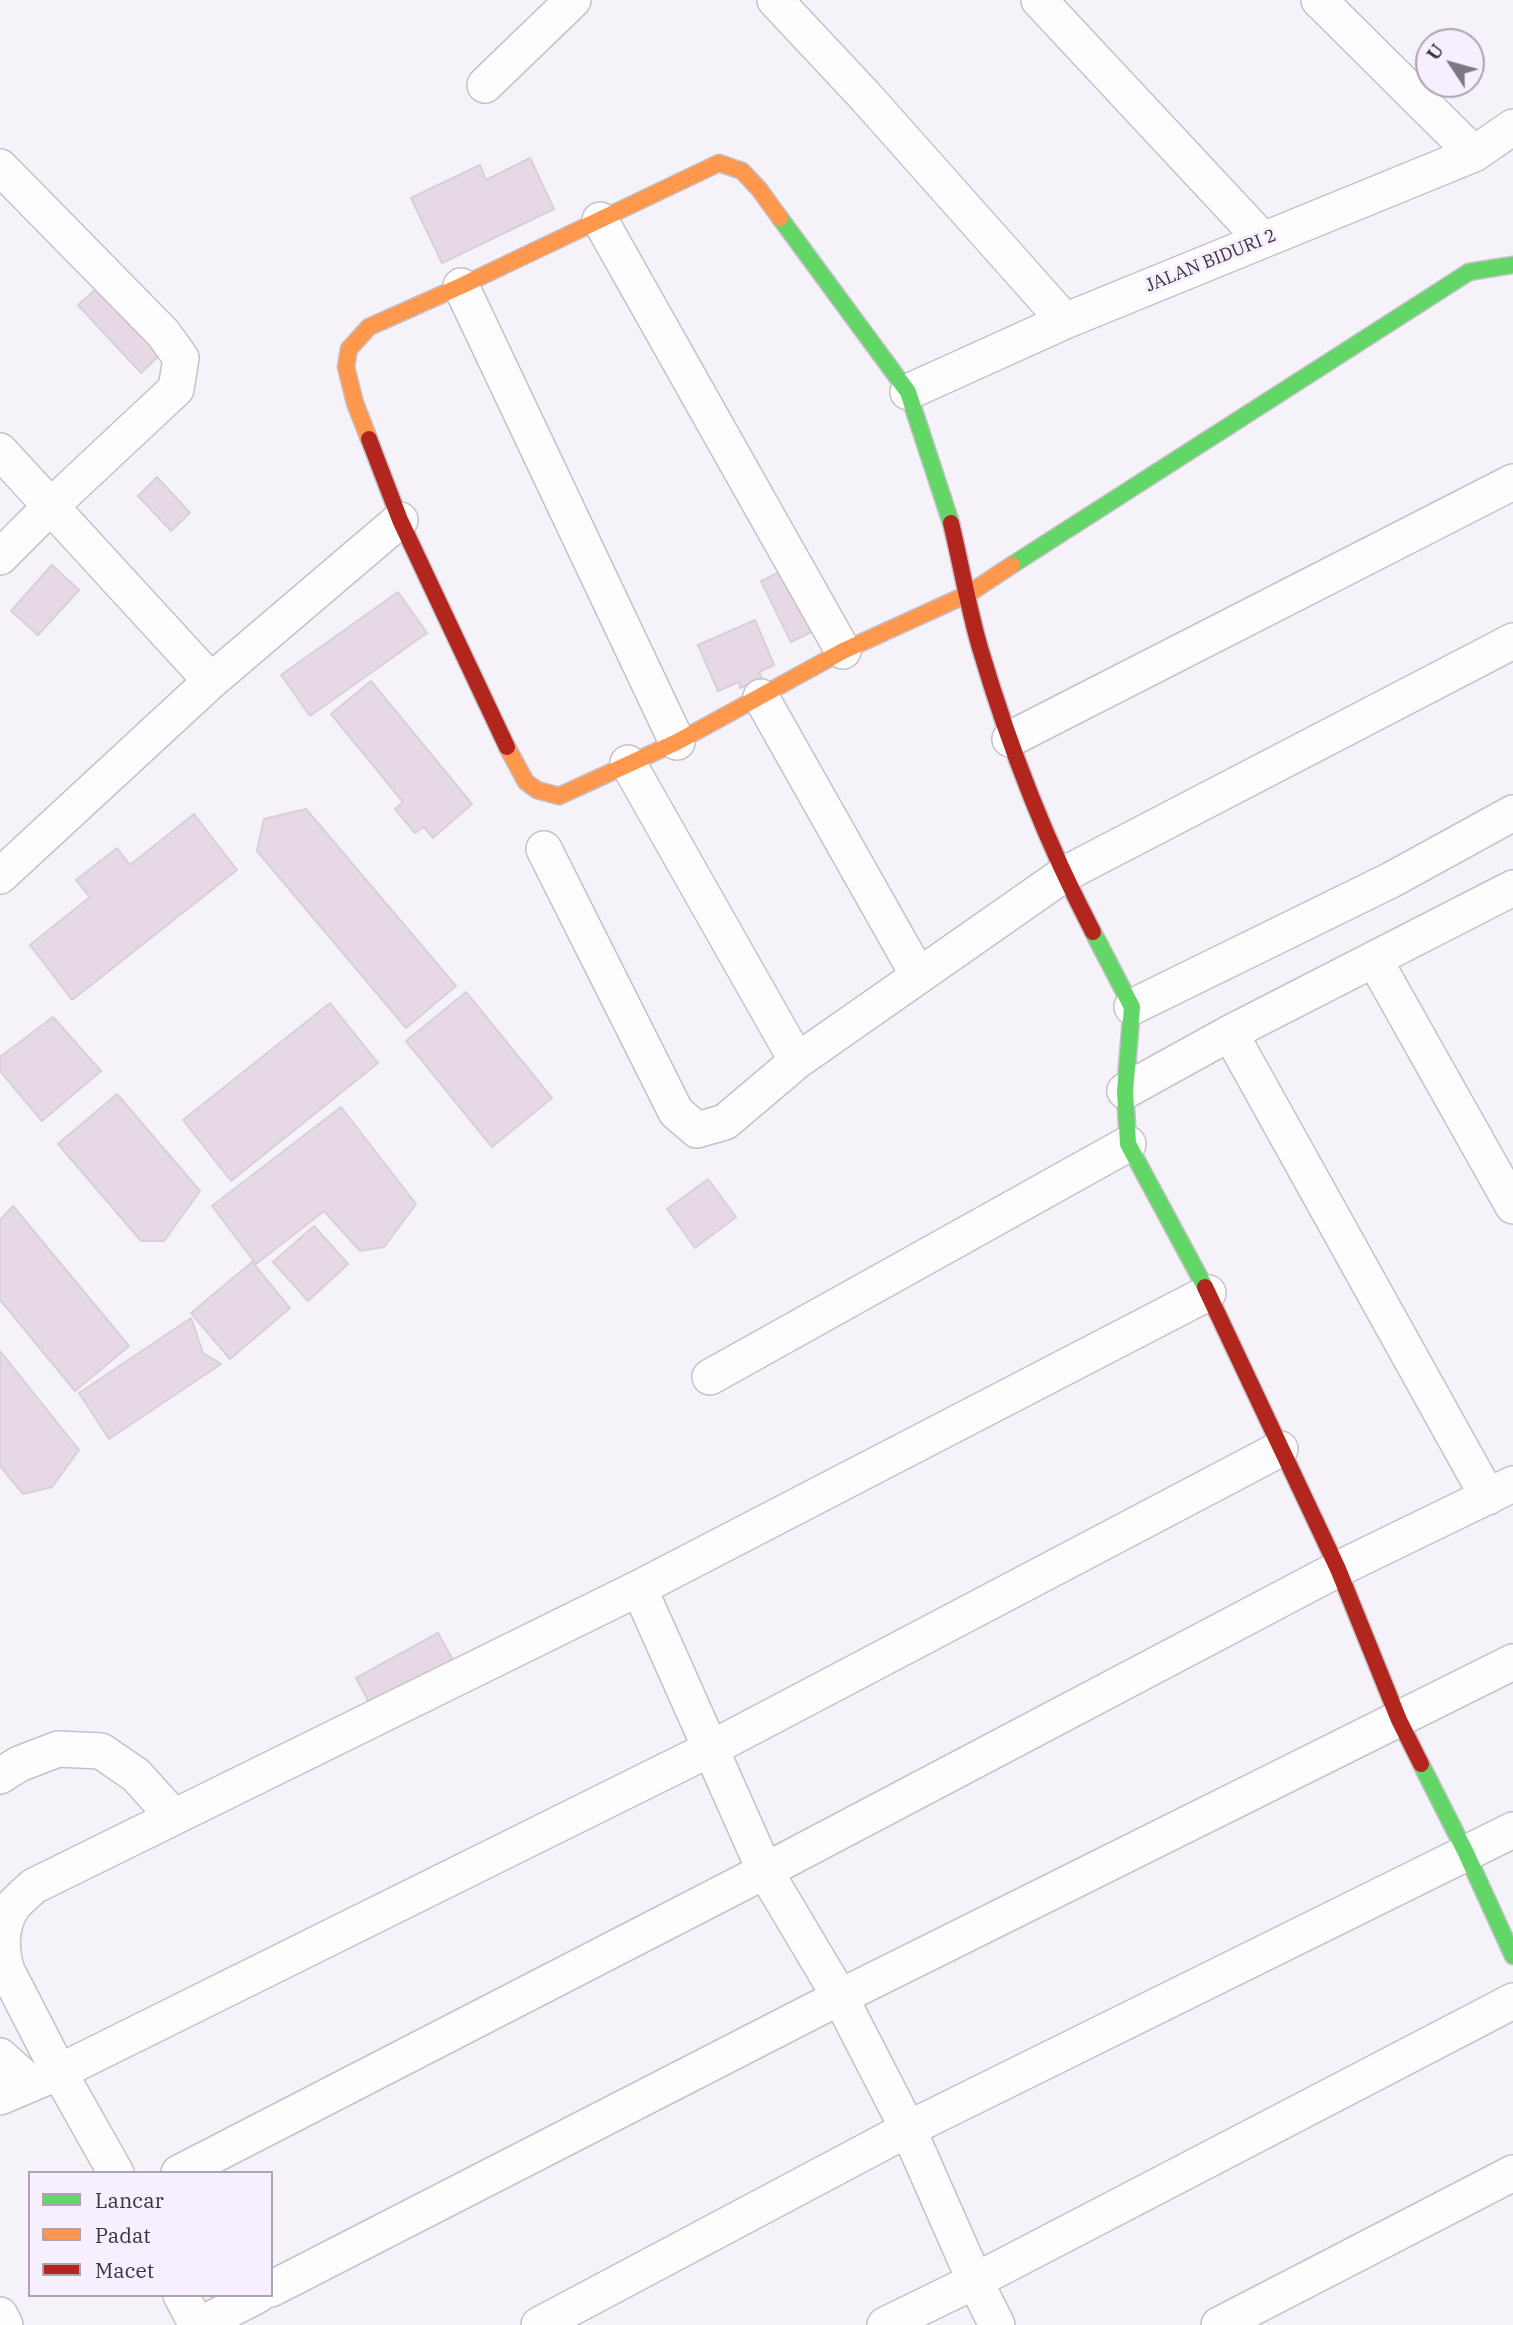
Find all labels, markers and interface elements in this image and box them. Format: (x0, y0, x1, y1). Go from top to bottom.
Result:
north arrow (1415, 28, 1485, 98)
text: U (1421, 39, 1449, 65)
street label: JALAN BIDURI 2 (1142, 225, 1280, 297)
legend (28, 2171, 273, 2297)
text: Lancar (95, 2186, 164, 2214)
text: Padat (95, 2221, 151, 2249)
text: Macet (95, 2256, 154, 2284)

